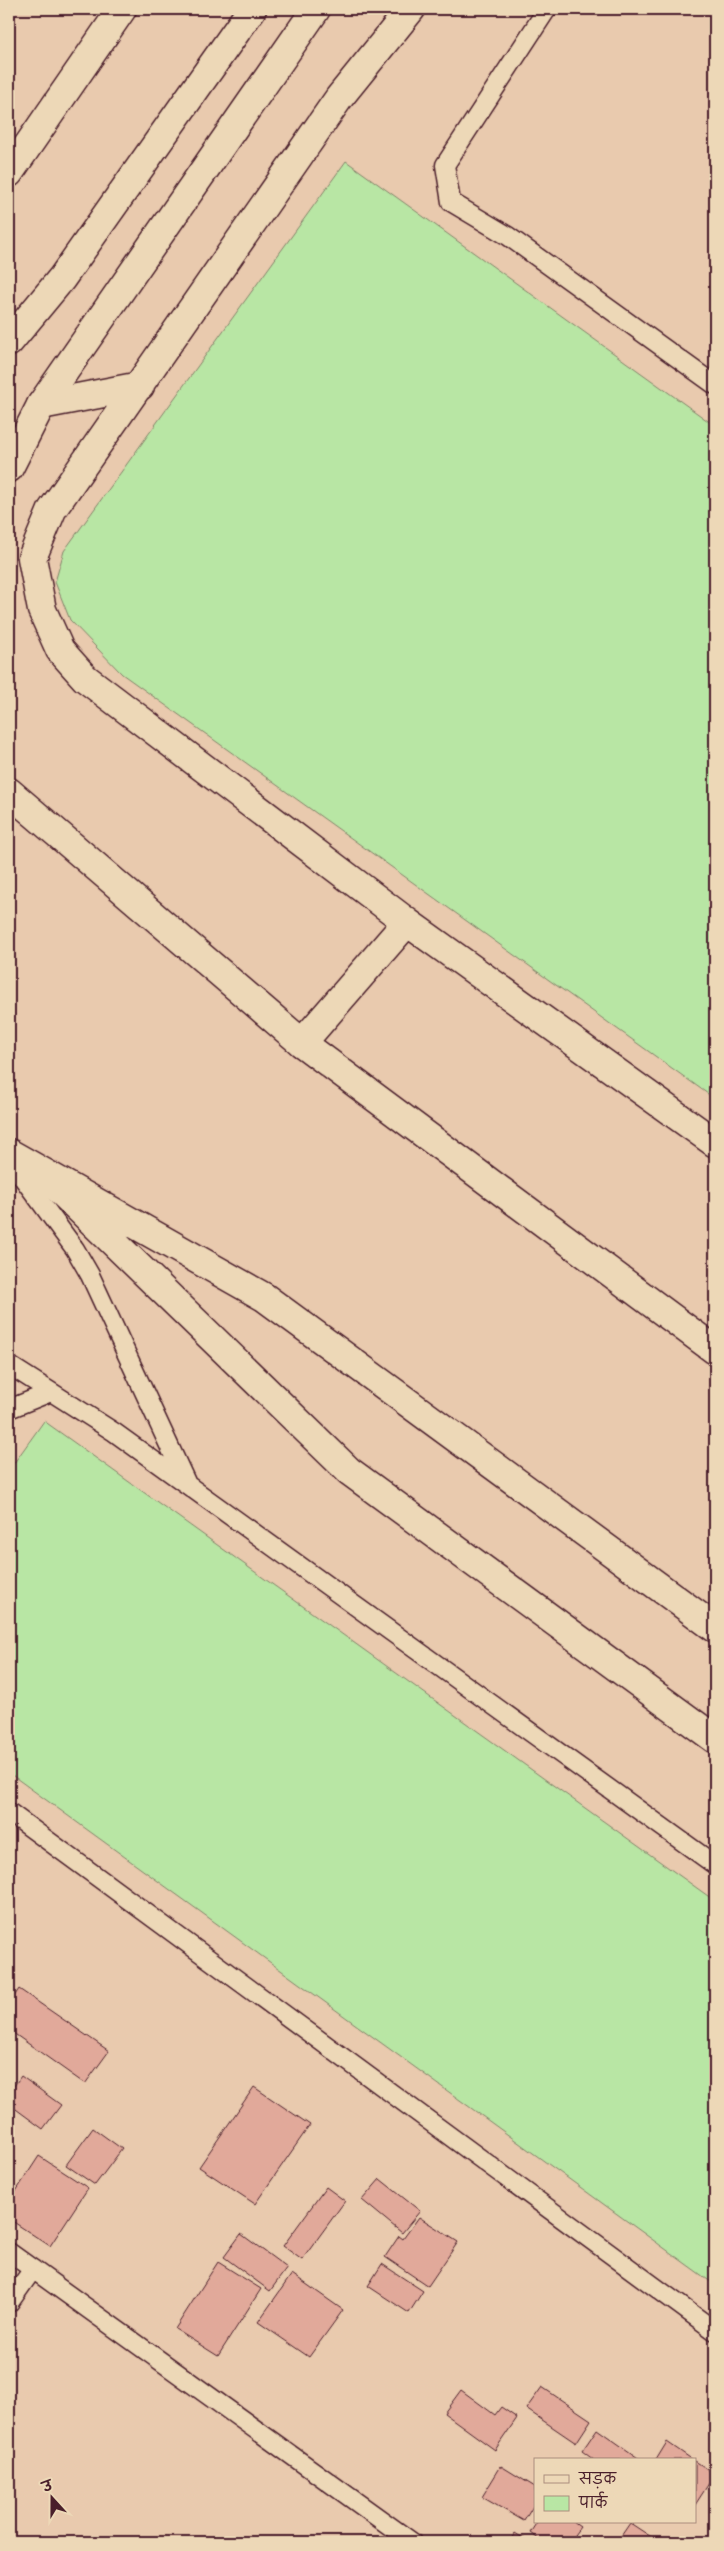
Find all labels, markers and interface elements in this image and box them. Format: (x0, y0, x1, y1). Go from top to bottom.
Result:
legend (534, 2458, 696, 2524)
text: सड़क (578, 2469, 617, 2491)
north arrow (28, 2474, 78, 2524)
text: उ (38, 2475, 58, 2499)
text: पार्क (578, 2491, 609, 2515)

